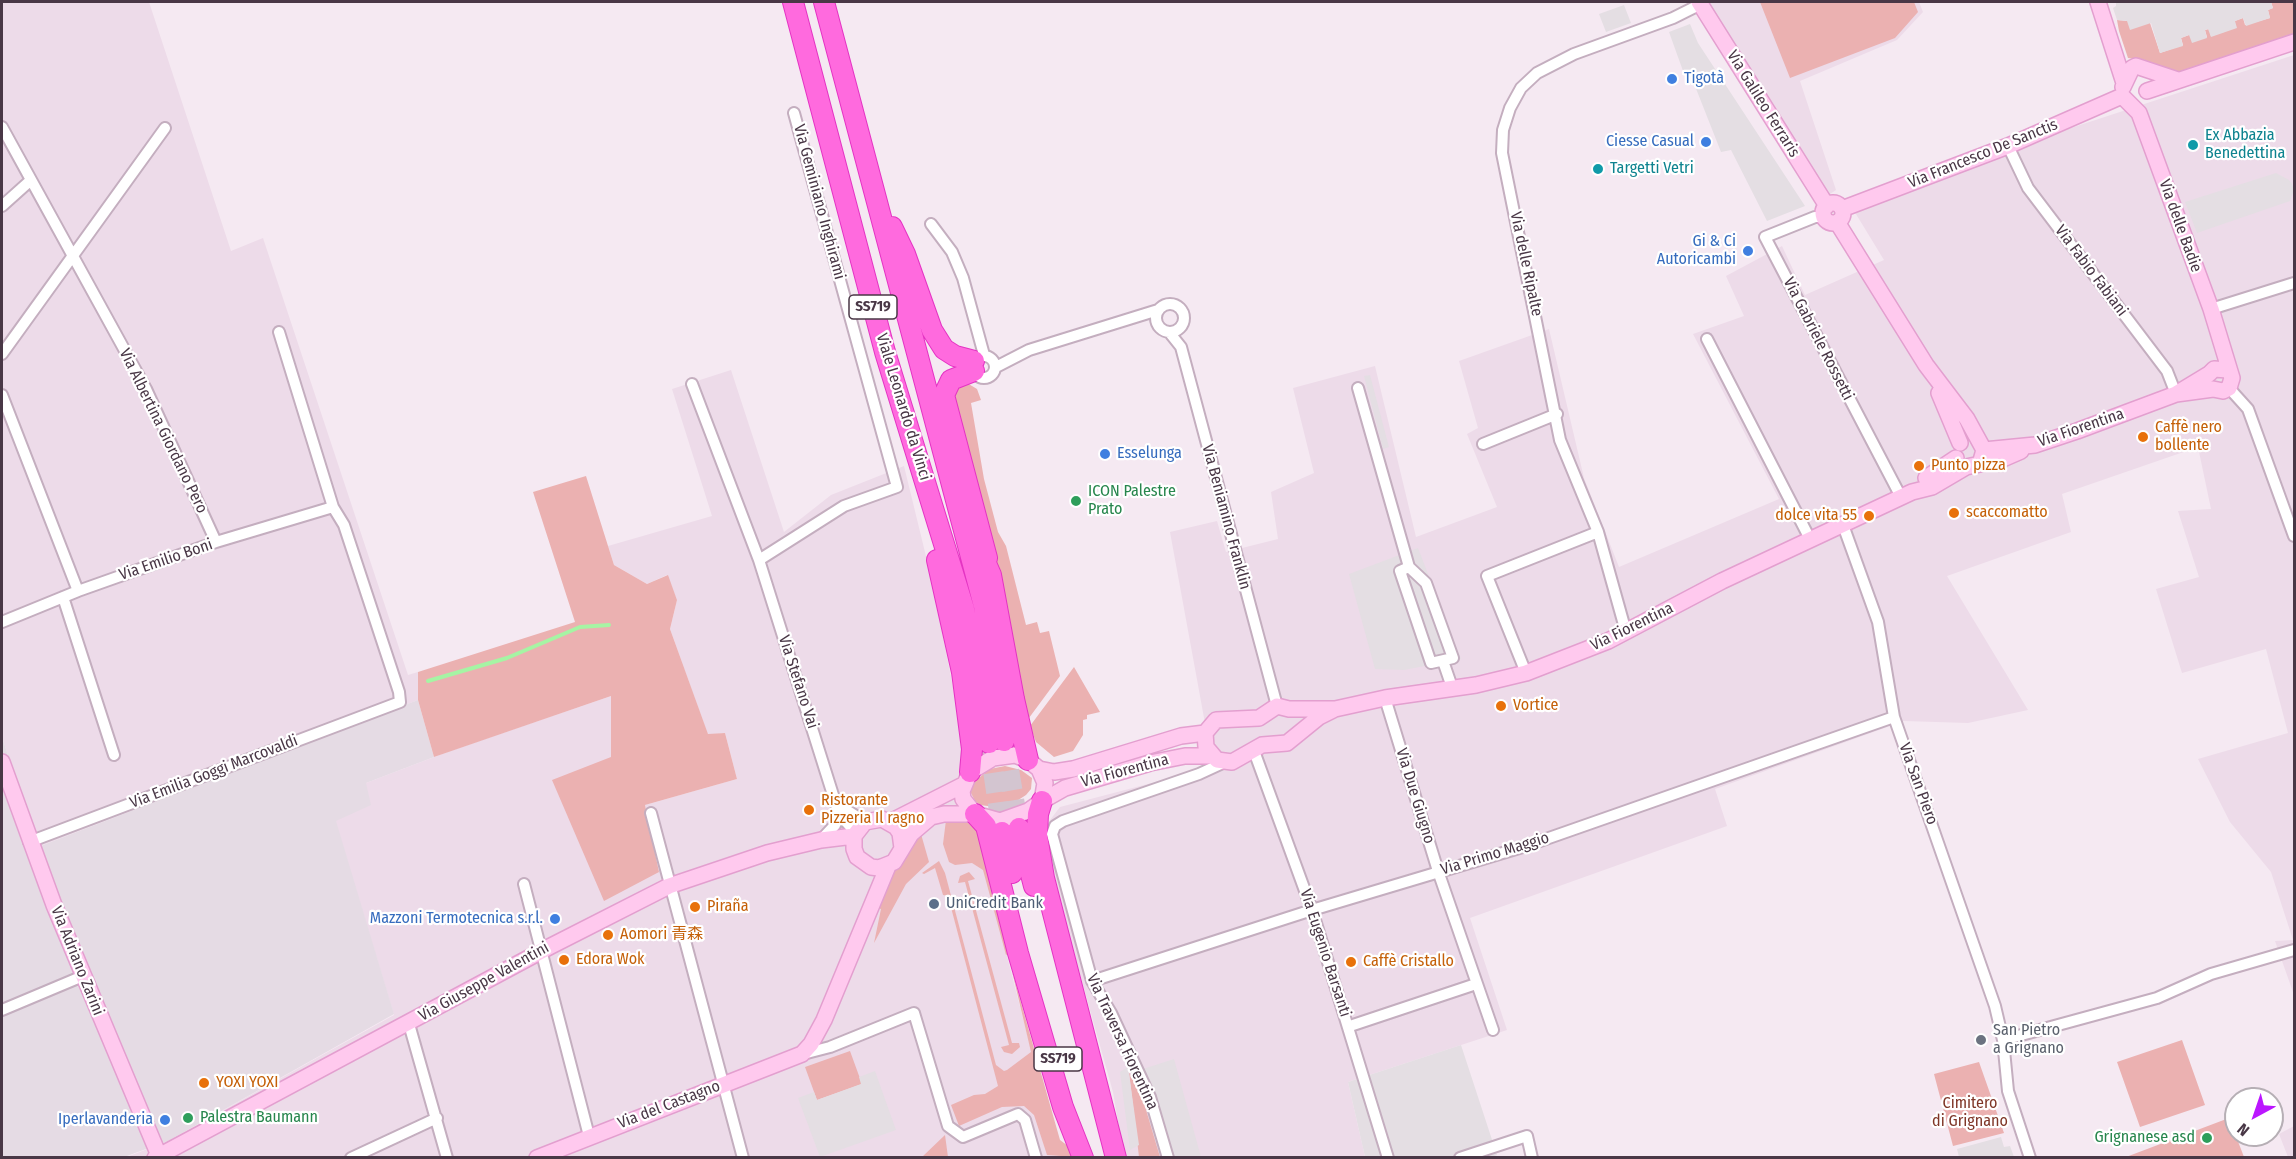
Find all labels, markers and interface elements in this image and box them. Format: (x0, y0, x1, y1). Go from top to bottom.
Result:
street label: Via Galileo Ferraris (1722, 47, 1804, 161)
place label: Tigotà (1684, 69, 1724, 89)
marker: Tigotà (1665, 72, 1679, 86)
street label: Via Francesco De Sanctis (1905, 115, 2061, 193)
street label: Via Geminiano Inghirami (789, 122, 849, 282)
place label: Ex Abbazia Benedettina (2205, 126, 2285, 164)
place label: Ciesse Casual (1606, 132, 1694, 152)
marker: Ciesse Casual (1699, 135, 1713, 149)
marker: Ex Abbazia Benedettina (2186, 138, 2200, 152)
place label: Targetti Vetri (1610, 159, 1694, 179)
marker: Targetti Vetri (1591, 162, 1605, 176)
street label: Via delle Badie (2154, 177, 2206, 275)
street label: Via delle Ripalte (1506, 210, 1546, 318)
street label: Via Fabio Fabiani (2050, 222, 2132, 320)
place label: Gi & Ci Autoricambi (1657, 232, 1736, 270)
marker: Gi & Ci Autoricambi (1741, 244, 1755, 258)
street label: Via Gabriele Rossetti (1779, 274, 1857, 404)
road number: SS719 (849, 295, 897, 319)
street label: Viale Leonardo da Vinci (872, 331, 934, 483)
street label: Via Albertina Giordano Pero (115, 346, 211, 516)
street label: Via Fiorentina (2035, 404, 2127, 452)
place label: Caffè nero bollente (2155, 418, 2222, 456)
marker: Caffè nero bollente (2136, 430, 2150, 444)
street label: Via Beniamino Franklin (1197, 442, 1255, 592)
place label: Esselunga (1117, 444, 1182, 464)
marker: Esselunga (1098, 447, 1112, 461)
place label: Punto pizza (1931, 456, 2006, 476)
marker: Punto pizza (1912, 459, 1926, 473)
place label: ICON Palestre Prato (1088, 482, 1176, 520)
marker: ICON Palestre Prato (1069, 494, 1083, 508)
place label: scaccomatto (1966, 503, 2048, 523)
place label: dolce vita 55 (1775, 506, 1857, 526)
marker: scaccomatto (1947, 506, 1961, 520)
marker: dolce vita 55 (1862, 509, 1876, 523)
street label: Via Emilio Boni (117, 535, 215, 585)
street label: Via Fiorentina (1587, 599, 1677, 655)
street label: Via Stefano Vai (774, 633, 822, 731)
place label: Vortice (1513, 696, 1558, 716)
marker: Vortice (1494, 699, 1508, 713)
street label: Via Emilia Goggi Marcovaldi (127, 731, 301, 813)
street label: Via San Piero (1894, 740, 1942, 828)
street label: Via Due Giugno (1391, 746, 1439, 846)
street label: Via Fiorentina (1079, 750, 1171, 792)
place label: Ristorante Pizzeria Il ragno (821, 791, 924, 829)
marker: Ristorante Pizzeria Il ragno (802, 803, 816, 817)
street label: Via Primo Maggio (1438, 828, 1552, 880)
street label: Via Eugenio Barsanti (1295, 887, 1355, 1019)
place label: UniCredit Bank (946, 894, 1043, 914)
place label: Piraña (707, 897, 749, 917)
marker: UniCredit Bank (927, 897, 941, 911)
marker: Piraña (688, 900, 702, 914)
street label: Via Adriano Zarini (46, 904, 108, 1018)
place label: Mazzoni Termotecnica s.r.l. (370, 909, 543, 929)
marker: Mazzoni Termotecnica s.r.l. (548, 912, 562, 926)
place label: Aomori 青森 (620, 925, 703, 945)
marker: Aomori 青森 (601, 928, 615, 942)
street label: Via Giuseppe Valentini (415, 938, 553, 1026)
place label: Edora Wok (576, 950, 645, 970)
place label: Caffè Cristallo (1363, 952, 1454, 972)
marker: Edora Wok (557, 953, 571, 967)
marker: Caffè Cristallo (1344, 955, 1358, 969)
street label: Via Traversa Fiorentina (1082, 971, 1162, 1113)
place label: San Pietro a Grignano (1993, 1021, 2064, 1059)
marker: San Pietro a Grignano (1974, 1033, 1988, 1047)
road number: SS719 (1034, 1047, 1082, 1071)
place label: YOXI YOXI (216, 1073, 278, 1093)
marker: YOXI YOXI (197, 1076, 211, 1090)
street label: Via del Castagno (615, 1077, 723, 1133)
north arrow (2224, 1087, 2284, 1147)
park label: Cimitero di Grignano (1932, 1094, 2008, 1132)
place label: Palestra Baumann (200, 1108, 318, 1128)
place label: Iperlavanderia (58, 1110, 153, 1130)
marker: Palestra Baumann (181, 1111, 195, 1125)
marker: Iperlavanderia (158, 1113, 172, 1127)
text: N (2234, 1119, 2253, 1140)
place label: Grignanese asd (2094, 1128, 2195, 1148)
marker: Grignanese asd (2200, 1131, 2214, 1145)

